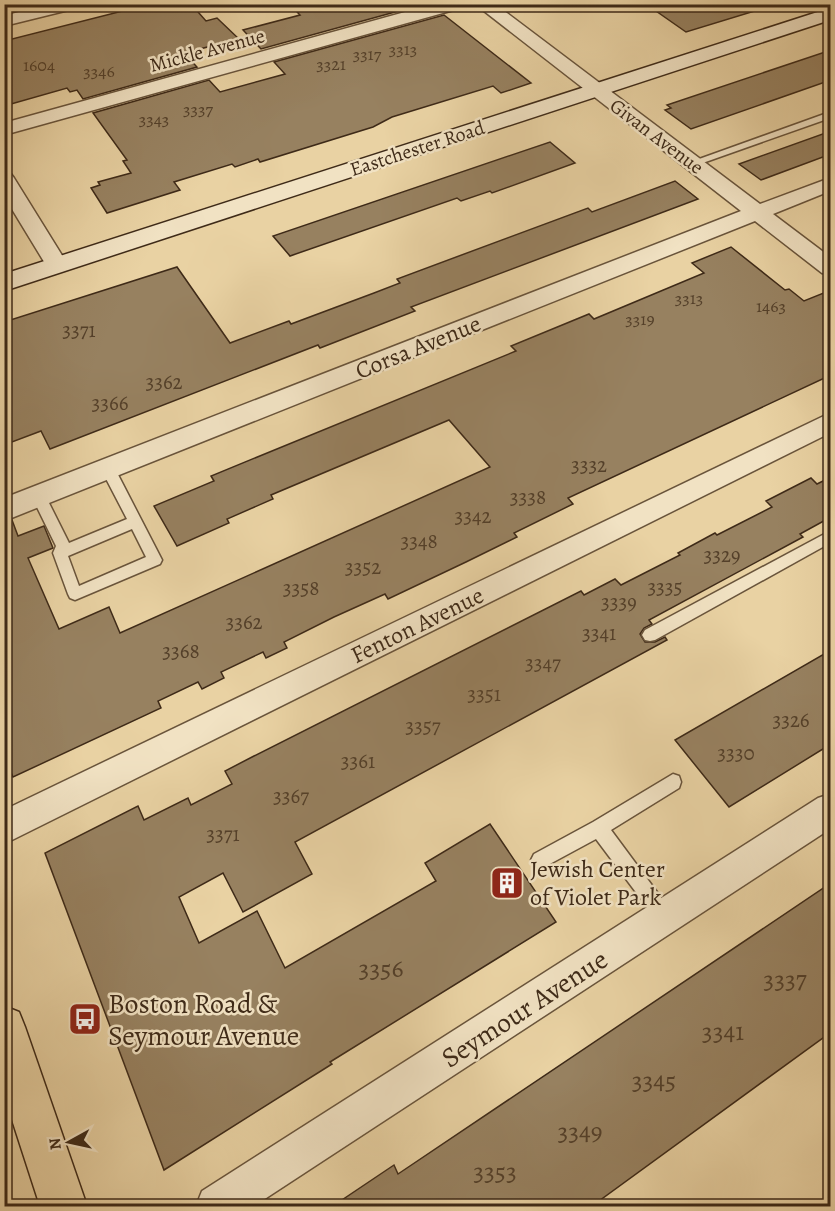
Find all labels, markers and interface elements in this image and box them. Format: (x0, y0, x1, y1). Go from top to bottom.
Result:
street label: Mickle Avenue (147, 22, 268, 79)
house number: 3313 (389, 37, 417, 61)
house number: 3317 (353, 42, 382, 66)
house number: 3321 (316, 52, 346, 76)
house number: 1604 (23, 53, 55, 77)
house number: 3346 (83, 59, 115, 83)
street label: Givan Avenue (604, 92, 709, 181)
house number: 3337 (183, 97, 213, 121)
house number: 3343 (139, 107, 169, 131)
street label: Eastchester Road (346, 114, 488, 183)
house number: 3313 (675, 286, 703, 310)
house number: 1463 (756, 294, 786, 318)
street label: Corsa Avenue (350, 307, 486, 387)
house number: 3319 (625, 307, 655, 331)
house number: 3371 (62, 316, 96, 344)
house number: 3362 (145, 368, 183, 396)
house number: 3366 (92, 389, 129, 417)
house number: 3332 (571, 451, 607, 479)
house number: 3338 (510, 483, 546, 511)
house number: 3342 (455, 502, 492, 530)
house number: 3348 (400, 527, 438, 555)
house number: 3329 (703, 541, 741, 569)
house number: 3352 (345, 553, 381, 581)
house number: 3335 (647, 573, 683, 601)
house number: 3358 (283, 574, 319, 602)
street label: Fenton Avenue (345, 579, 489, 671)
house number: 3339 (601, 588, 637, 616)
house number: 3362 (225, 608, 263, 636)
house number: 3341 (582, 619, 616, 647)
house number: 3368 (162, 637, 200, 665)
house number: 3347 (525, 649, 561, 677)
house number: 3351 (467, 680, 501, 708)
house number: 3326 (772, 706, 810, 734)
house number: 3357 (405, 712, 441, 740)
house number: 3330 (717, 739, 755, 767)
house number: 3361 (341, 747, 375, 775)
house number: 3367 (273, 782, 309, 810)
house number: 3371 (206, 820, 240, 848)
place label: Jewish Center of Violet Park (530, 853, 665, 913)
building icon: Jewish Center of Violet Park (489, 865, 525, 901)
street label: Seymour Avenue (434, 941, 615, 1077)
house number: 3356 (359, 951, 403, 986)
house number: 3337 (763, 962, 807, 997)
place label: Boston Road & Seymour Avenue (108, 985, 299, 1055)
bus stop icon: Boston Road & Seymour Avenue (67, 1001, 103, 1037)
house number: 3341 (702, 1014, 744, 1049)
house number: 3345 (632, 1063, 676, 1098)
north arrow (39, 1112, 99, 1172)
house number: 3349 (557, 1114, 603, 1149)
text: N (43, 1136, 67, 1151)
house number: 3353 (473, 1154, 517, 1189)

